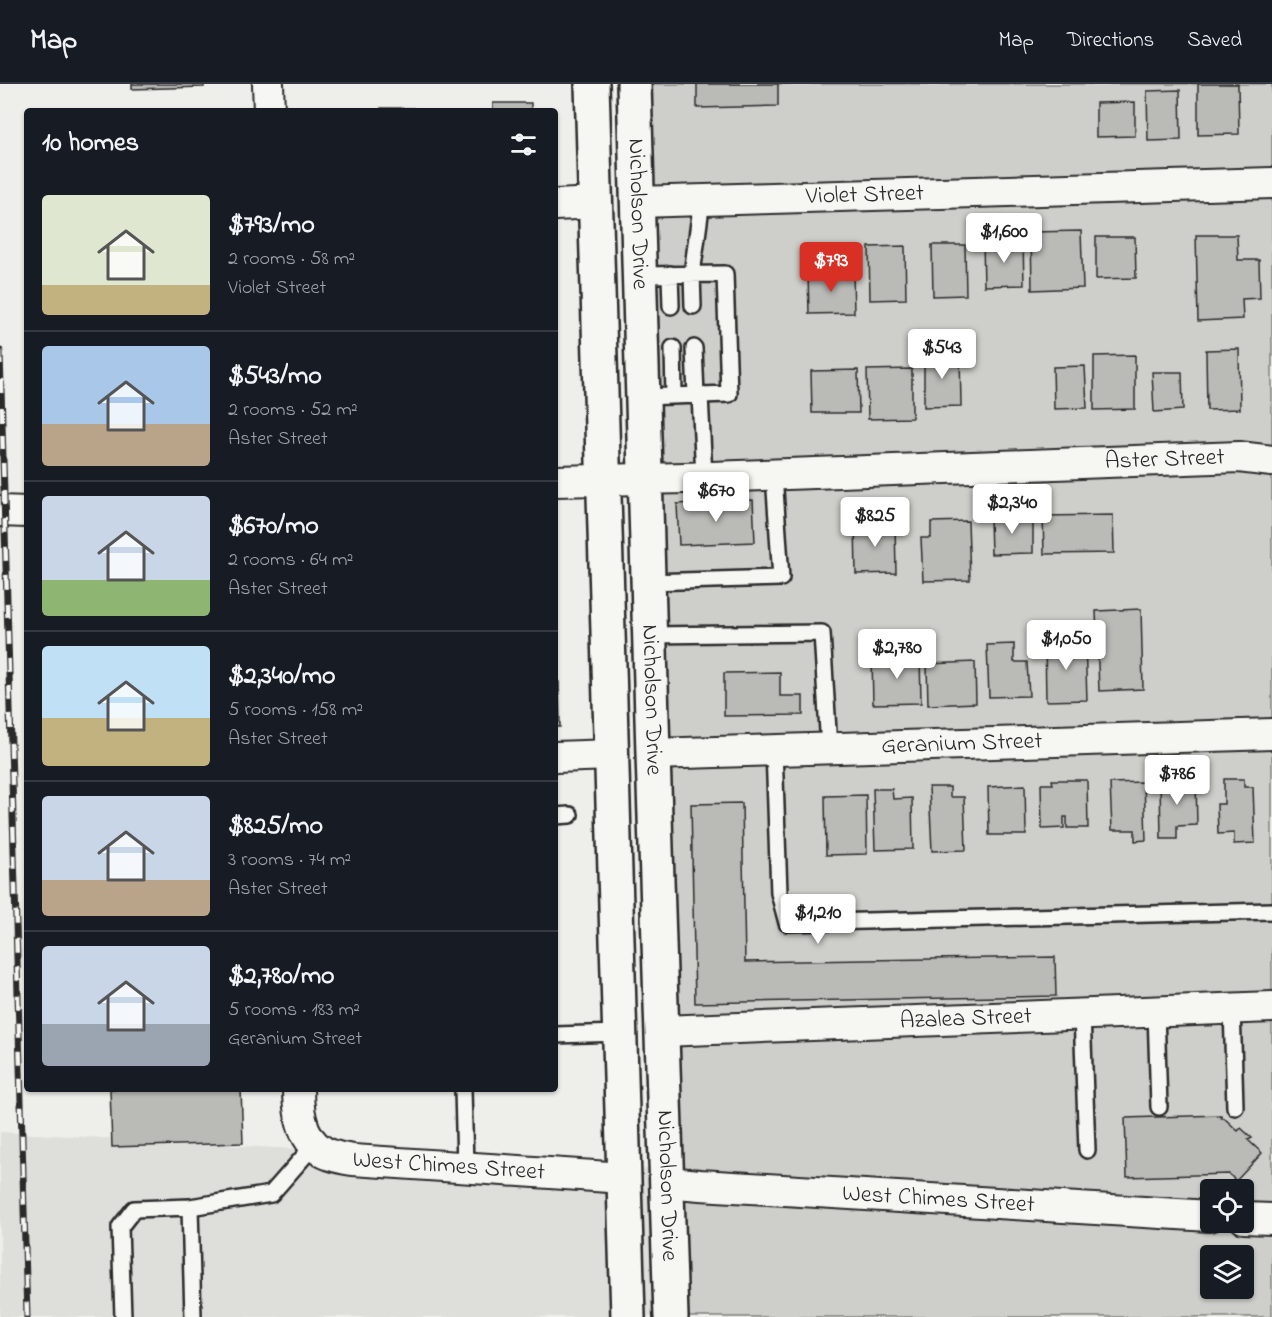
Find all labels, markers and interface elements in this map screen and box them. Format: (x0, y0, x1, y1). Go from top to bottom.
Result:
text: Map (30, 21, 77, 62)
text: Map (998, 26, 1034, 56)
text: Directions (1067, 26, 1154, 56)
text: Saved (1187, 26, 1242, 56)
text: 10 homes (42, 125, 139, 163)
icon: filters (507, 128, 540, 161)
street label: Nicholson Drive (618, 138, 657, 290)
street label: Violet Street (804, 176, 924, 214)
text: $793/mo (228, 207, 315, 245)
pin: $1,600 (955, 213, 1053, 264)
text: $1,600 (980, 218, 1028, 247)
icon: home (90, 219, 162, 291)
pin: $793 (795, 242, 867, 293)
text: 2 rooms · 58 m² (228, 245, 355, 274)
text: $793 (814, 247, 848, 276)
text: Violet Street (228, 274, 326, 303)
pin: $543 (906, 329, 978, 380)
text: $543 (922, 334, 962, 363)
text: $543/mo (228, 358, 322, 396)
icon: home (90, 370, 162, 442)
text: 2 rooms · 52 m² (228, 396, 358, 425)
text: Aster Street (228, 425, 328, 454)
street label: Aster Street (1104, 440, 1225, 480)
pin: $670 (680, 472, 752, 523)
text: $670 (697, 477, 735, 506)
pin: $2,340 (963, 484, 1061, 535)
text: $2,340 (987, 489, 1037, 518)
pin: $825 (839, 497, 911, 548)
text: $825 (855, 502, 895, 531)
text: $670/mo (228, 508, 319, 546)
icon: home (90, 520, 162, 592)
text: 2 rooms · 64 m² (228, 546, 353, 575)
text: Aster Street (228, 575, 328, 604)
pin: $1,050 (1017, 620, 1115, 671)
street label: Nicholson Drive (632, 624, 671, 776)
text: $1,050 (1041, 625, 1091, 654)
pin: $2,780 (848, 629, 946, 680)
text: $2,780 (872, 634, 922, 663)
text: $2,340/mo (228, 658, 336, 696)
icon: home (90, 670, 162, 742)
text: 5 rooms · 158 m² (228, 696, 363, 725)
street label: Geranium Street (881, 724, 1043, 764)
text: Aster Street (228, 725, 328, 754)
pin: $786 (1141, 755, 1213, 806)
text: $786 (1159, 760, 1195, 789)
text: $825/mo (228, 808, 323, 846)
icon: home (90, 820, 162, 892)
text: 3 rooms · 74 m² (228, 846, 351, 875)
text: Aster Street (228, 875, 328, 904)
pin: $1,210 (769, 894, 867, 945)
text: $1,210 (795, 899, 841, 928)
text: $2,780/mo (228, 958, 335, 996)
icon: home (90, 970, 162, 1042)
text: 5 rooms · 183 m² (228, 996, 360, 1025)
street label: Azalea Street (899, 999, 1032, 1039)
text: Geranium Street (228, 1025, 362, 1054)
street label: Nicholson Drive (647, 1109, 687, 1262)
street label: West Chimes Street (352, 1143, 546, 1190)
street label: West Chimes Street (841, 1176, 1036, 1223)
map controls (1200, 1179, 1254, 1299)
button: locate (1200, 1179, 1254, 1233)
button: layers (1200, 1245, 1254, 1299)

